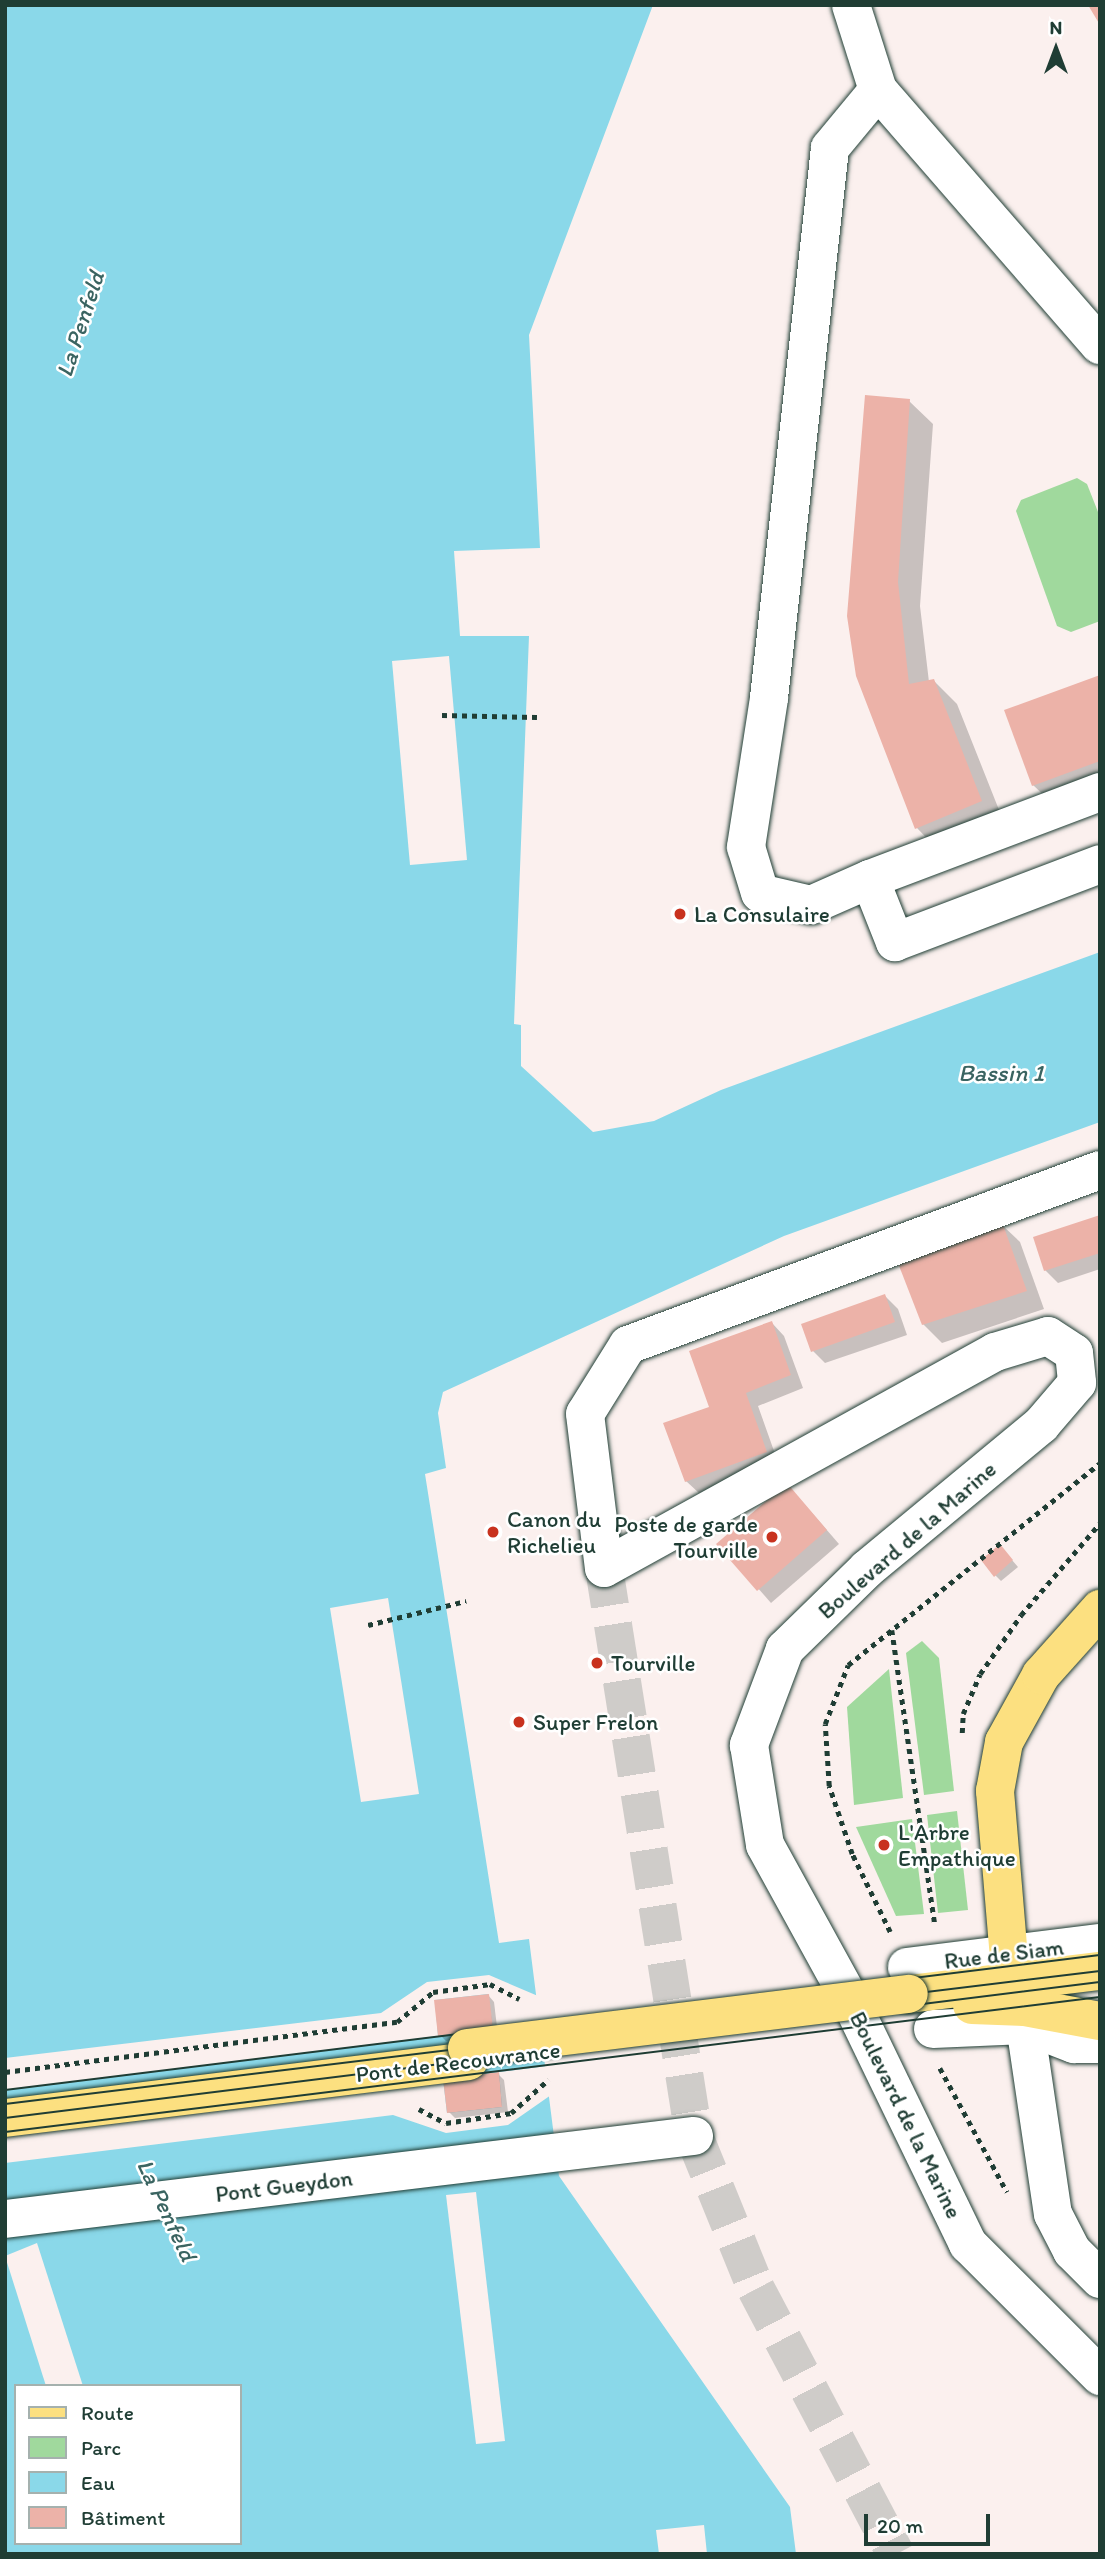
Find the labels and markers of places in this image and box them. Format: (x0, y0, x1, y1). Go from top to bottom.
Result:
place label: La Consulaire (694, 900, 830, 928)
marker: La Consulaire (672, 906, 688, 922)
place label: Canon du Richelieu (507, 1505, 601, 1559)
place label: Poste de garde Tourville (614, 1510, 758, 1564)
marker: Canon du Richelieu (485, 1524, 501, 1540)
marker: Poste de garde Tourville (764, 1529, 780, 1545)
place label: Tourville (611, 1649, 696, 1677)
marker: Tourville (589, 1655, 605, 1671)
place label: Super Frelon (533, 1708, 659, 1736)
marker: Super Frelon (511, 1714, 527, 1730)
place label: L'Arbre Empathique (898, 1818, 1016, 1872)
marker: L'Arbre Empathique (876, 1837, 892, 1853)

